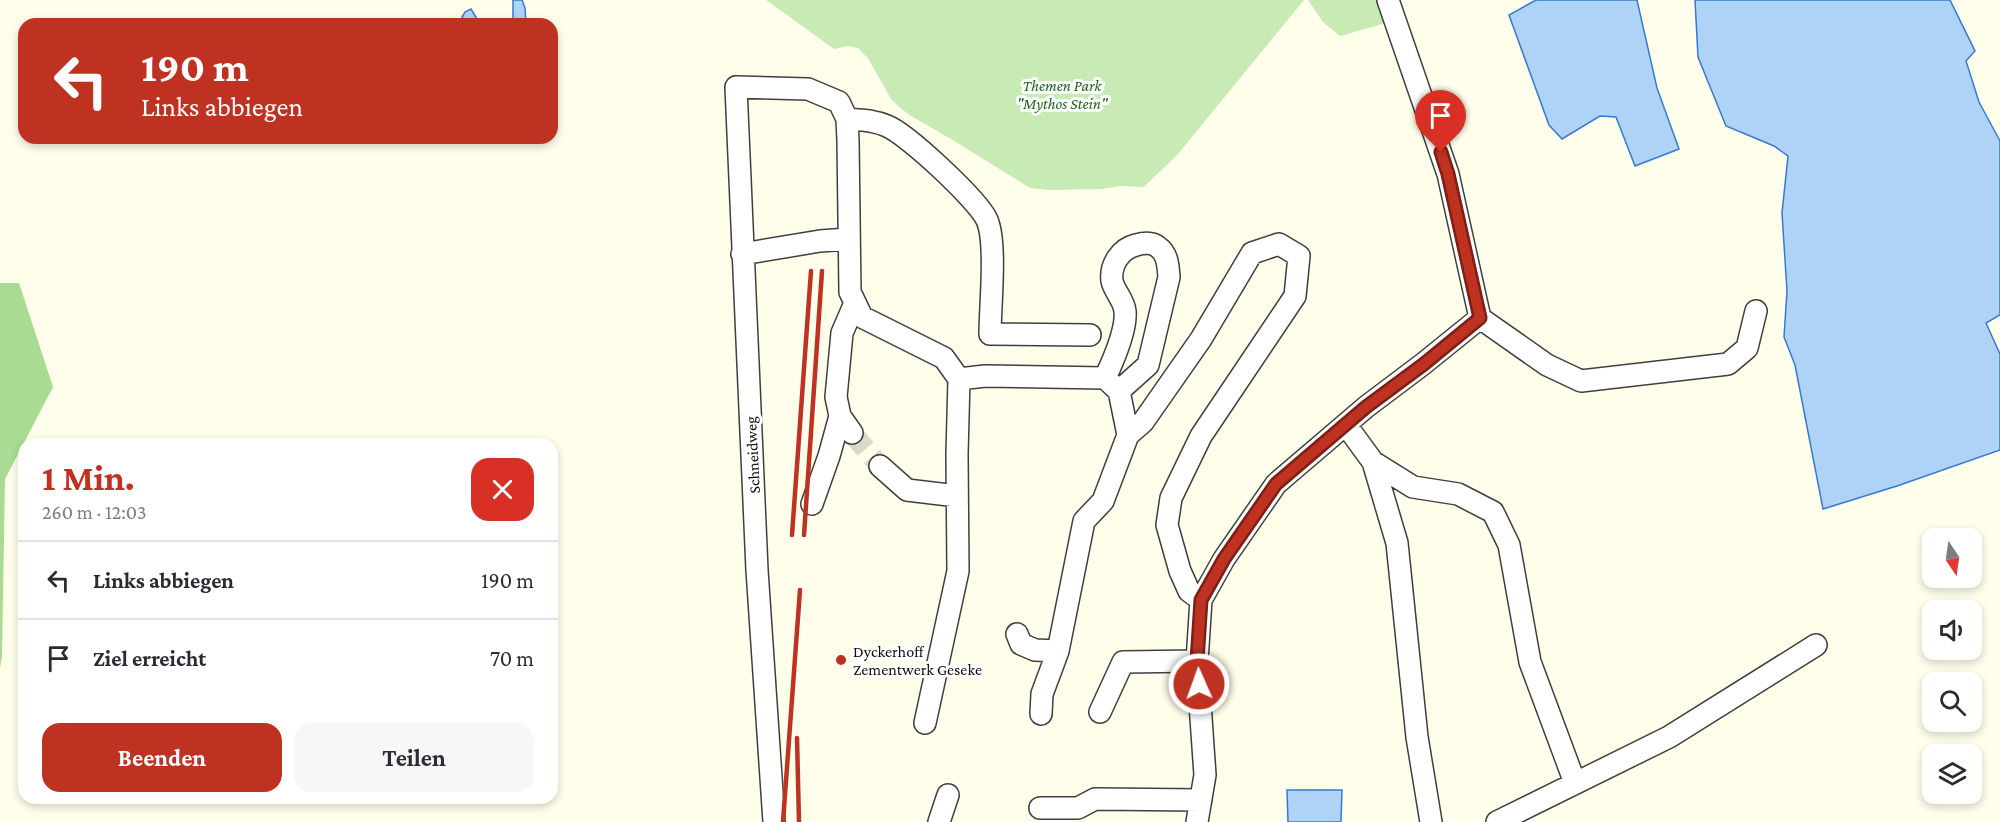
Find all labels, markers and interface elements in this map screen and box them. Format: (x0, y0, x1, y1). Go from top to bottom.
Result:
icon: left (42, 42, 120, 120)
text: 190 m (141, 43, 249, 90)
park label: Themen Park "Mythos Stein" (1017, 77, 1109, 113)
pin (1415, 90, 1466, 152)
text: Links abbiegen (141, 92, 303, 122)
icon: arrive (1424, 99, 1457, 132)
street label: Schneidweg (742, 416, 764, 494)
text: 1 Min. (42, 458, 135, 498)
button: close (471, 458, 534, 521)
text: 260 m · 12:03 (42, 501, 146, 523)
north arrow (1922, 528, 1982, 588)
map controls (1922, 528, 1982, 804)
icon: left (42, 564, 75, 597)
text: Links abbiegen (93, 568, 234, 593)
text: 190 m (481, 568, 534, 593)
button: sound (1922, 600, 1982, 660)
icon: arrive (42, 642, 75, 675)
place label: Dyckerhoff Zementwerk Geseke (853, 643, 982, 678)
text: Ziel erreicht (93, 646, 206, 671)
text: 70 m (490, 646, 534, 671)
position arrow (1167, 652, 1231, 716)
marker: Dyckerhoff Zementwerk Geseke (834, 653, 848, 667)
button: search (1922, 672, 1982, 732)
button: Beenden (42, 723, 282, 792)
button: Teilen (294, 723, 534, 792)
button: layers (1922, 744, 1982, 804)

